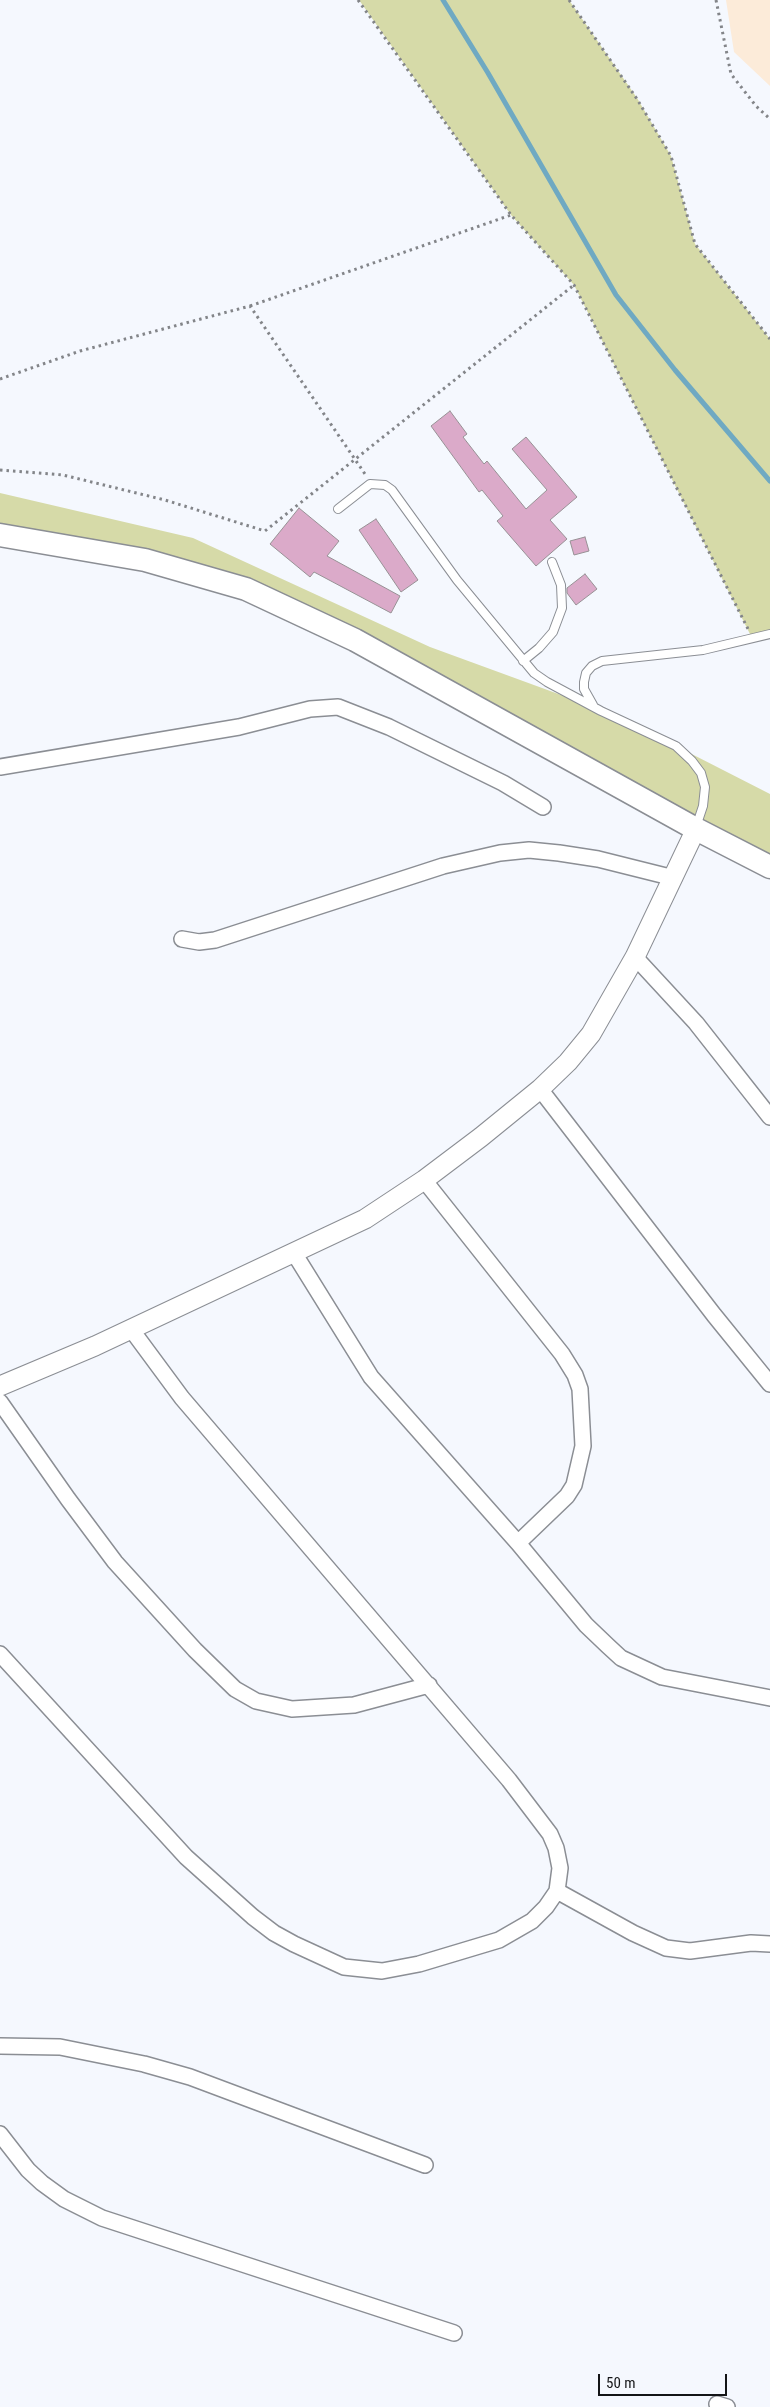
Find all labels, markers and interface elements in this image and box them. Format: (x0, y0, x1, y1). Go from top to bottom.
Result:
scale bar (600, 2364, 729, 2396)
text: 50 m (606, 2374, 636, 2392)

